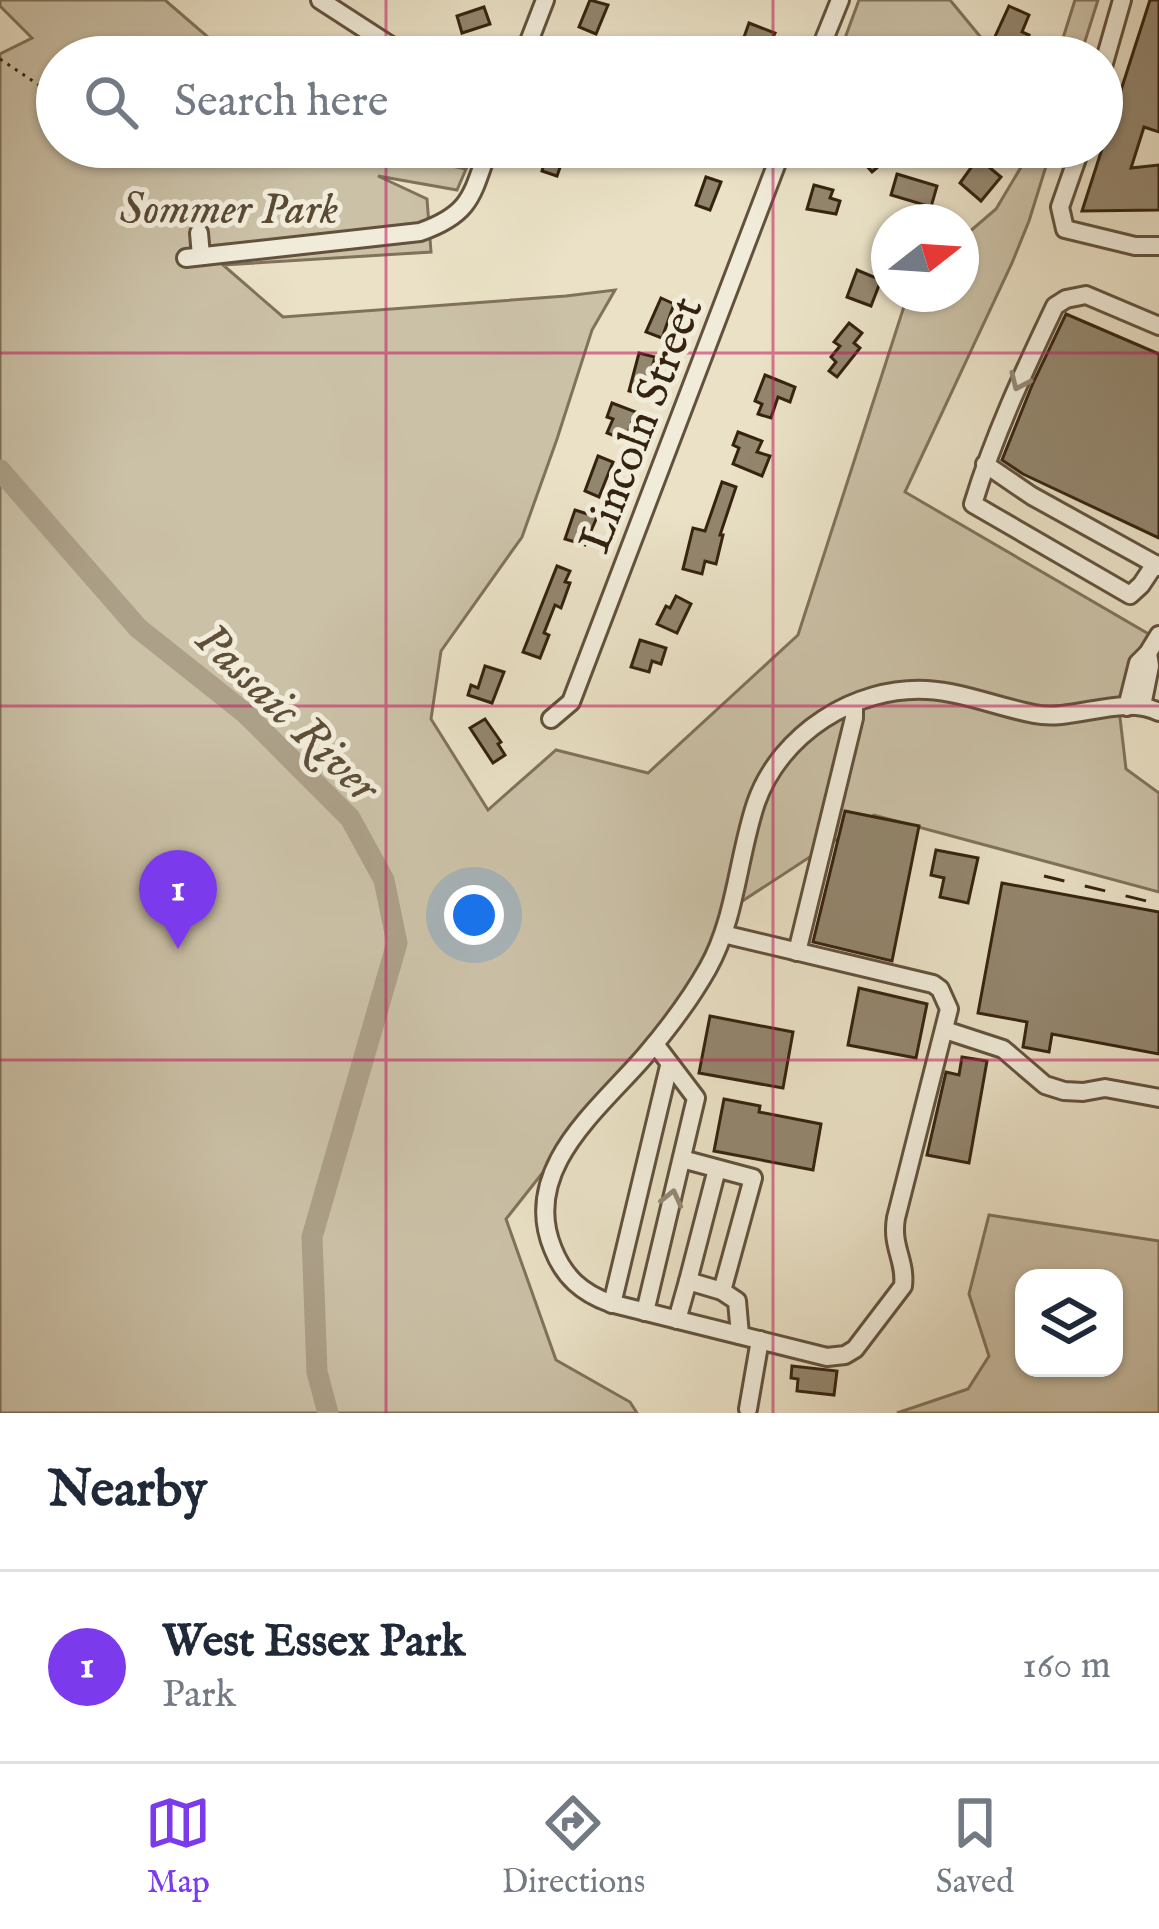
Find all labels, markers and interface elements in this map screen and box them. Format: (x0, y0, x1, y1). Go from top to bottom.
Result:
search box (36, 36, 1123, 168)
icon: search (78, 69, 144, 135)
text: Search here (174, 74, 388, 131)
park label: Sommer Park (120, 182, 338, 239)
north arrow (871, 204, 979, 312)
street label: Lincoln Street (567, 289, 717, 561)
one-way arrow (1010, 370, 1034, 391)
water label: Passaic River (181, 611, 393, 819)
pin: 1 (139, 850, 217, 949)
your location (444, 885, 504, 945)
one-way arrow (658, 1189, 683, 1209)
map controls (1015, 1269, 1123, 1377)
button: layers (1015, 1269, 1123, 1377)
text: Nearby (48, 1459, 207, 1524)
text: West Essex Park (162, 1614, 465, 1671)
text: 1 (80, 1642, 94, 1691)
text: 160 m (1022, 1642, 1111, 1691)
text: Park (162, 1671, 236, 1720)
tab: Map (145, 1790, 211, 1904)
tab: Directions (502, 1790, 645, 1904)
tab: Saved (936, 1790, 1014, 1904)

